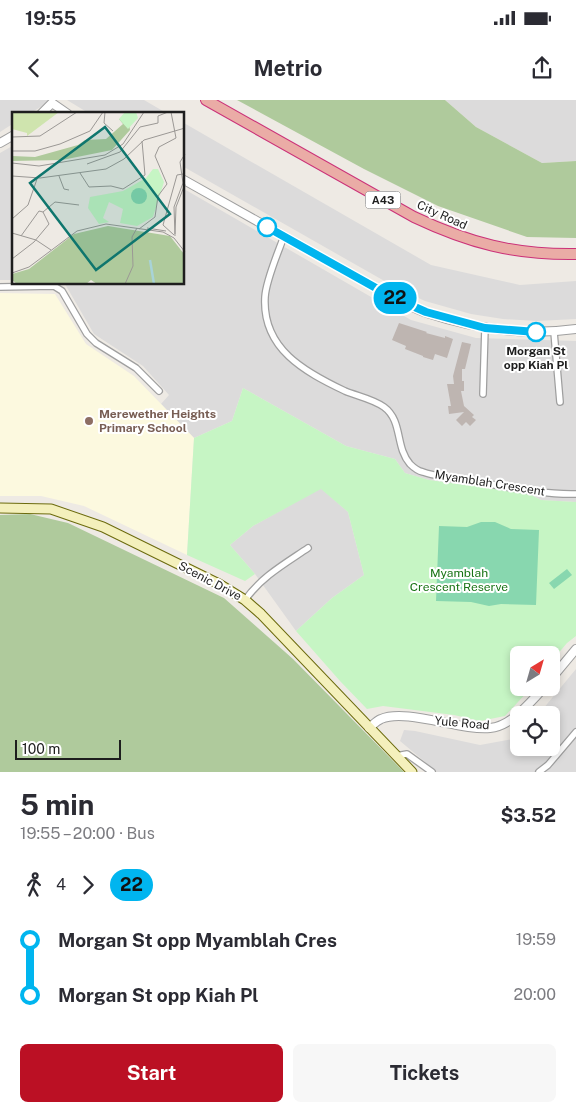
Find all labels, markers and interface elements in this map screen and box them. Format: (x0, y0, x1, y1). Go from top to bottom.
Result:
text: 19:55 (25, 7, 76, 29)
icon: back (20, 54, 48, 82)
icon: share (528, 54, 556, 82)
text: Metrio (254, 55, 322, 81)
inset map (12, 112, 185, 285)
road number: A43 (366, 192, 400, 208)
street label: City Road (415, 198, 469, 232)
unlabelled marker (257, 217, 277, 237)
line badge: 22 (372, 282, 418, 314)
text: 22 (384, 287, 406, 308)
marker: Morgan St opp Kiah Pl (526, 322, 546, 342)
place label: Morgan St opp Kiah Pl (504, 344, 568, 372)
place label: Merewether Heights Primary School (99, 407, 216, 435)
marker: Merewether Heights Primary School (83, 415, 95, 427)
street label: Myamblah Crescent (434, 467, 546, 499)
street label: Scenic Drive (176, 559, 244, 604)
park label: Myamblah Crescent Reserve (410, 566, 508, 594)
north arrow (510, 646, 560, 696)
map controls (510, 646, 560, 756)
button: locate (510, 706, 560, 756)
street label: Yule Road (434, 714, 490, 732)
scale bar (15, 737, 121, 760)
text: 100 m (22, 741, 60, 757)
text: 5 min (20, 788, 94, 821)
text: $3.52 (500, 804, 556, 826)
text: 19:55 – 20:00 · Bus (20, 824, 155, 843)
icon: walk (20, 871, 48, 899)
icon: forward (74, 871, 102, 899)
text: 22 (120, 874, 143, 895)
text: 4 (56, 875, 66, 894)
text: Morgan St opp Myamblah Cres (58, 929, 337, 951)
text: 19:59 (516, 930, 556, 949)
text: Morgan St opp Kiah Pl (58, 984, 259, 1006)
text: 20:00 (514, 985, 556, 1004)
button: Start (20, 1044, 283, 1102)
button: Tickets (293, 1044, 556, 1102)

